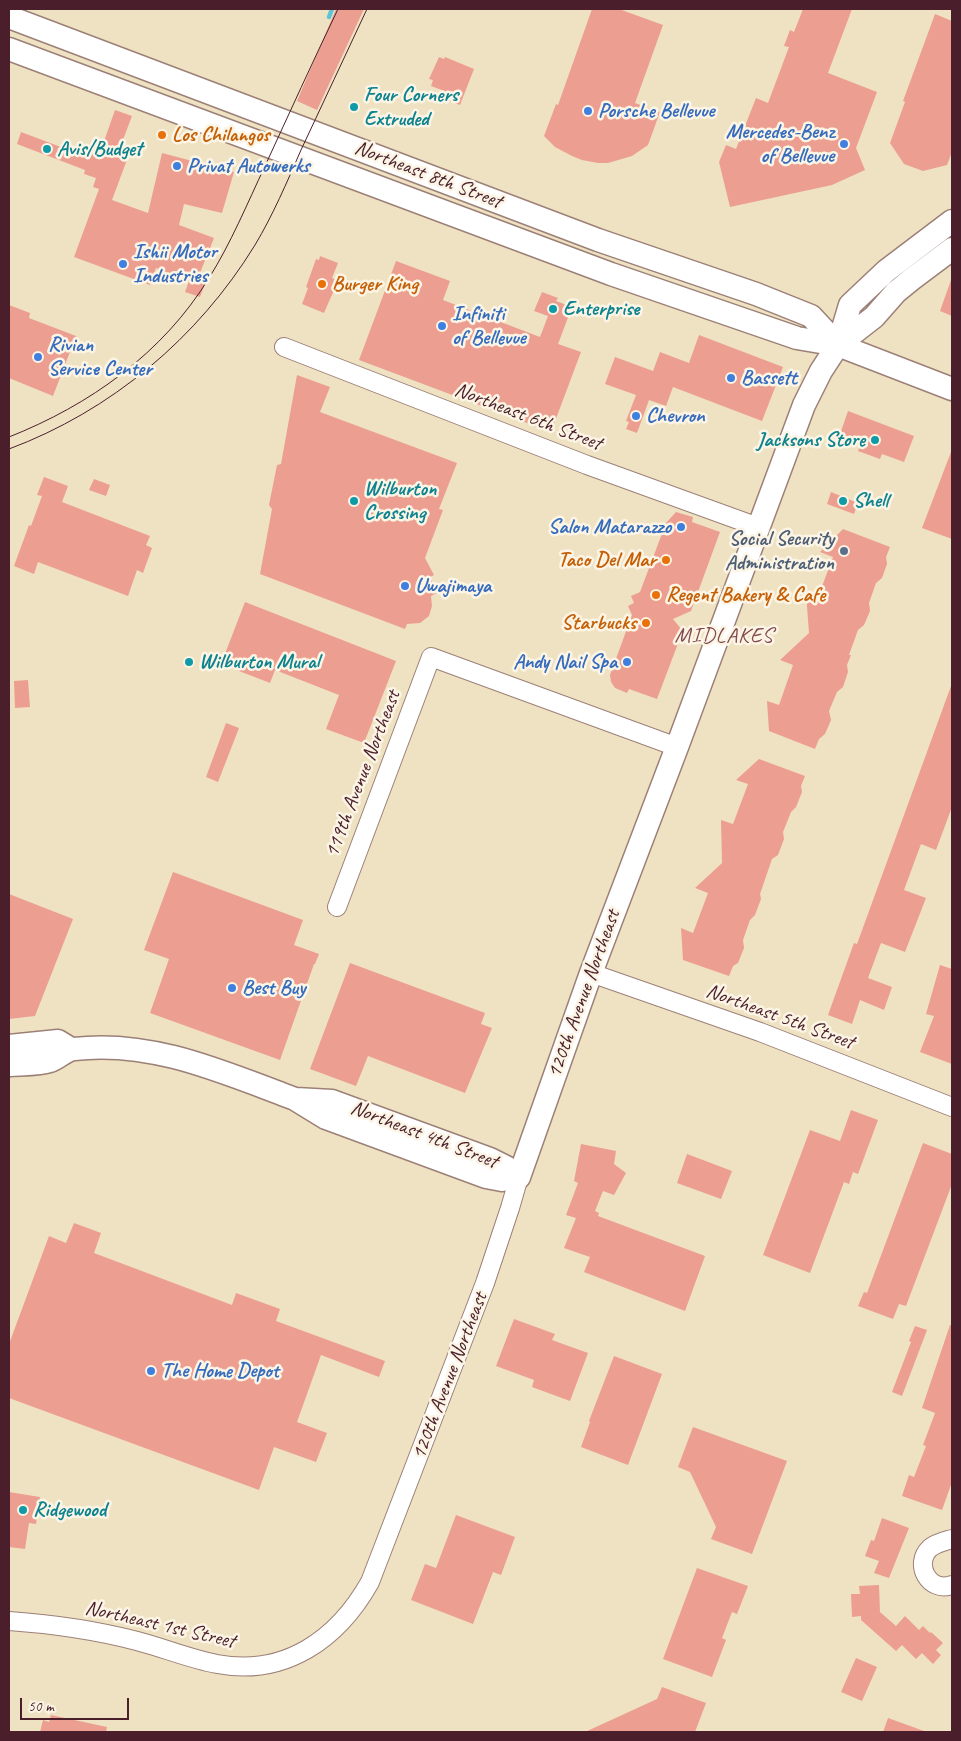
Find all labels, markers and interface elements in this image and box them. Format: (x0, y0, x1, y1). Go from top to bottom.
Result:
place label: Four Corners Extruded (364, 82, 458, 132)
place label: Porsche Bellevue (598, 98, 714, 124)
marker: Four Corners Extruded (348, 101, 360, 113)
marker: Porsche Bellevue (582, 105, 594, 117)
place label: Mercedes-Benz of Bellevue (726, 119, 834, 169)
place label: Los Chilangos (172, 122, 270, 148)
marker: Los Chilangos (156, 129, 168, 141)
street label: Northeast 8th Street (351, 135, 505, 215)
place label: Avis/Budget (57, 136, 142, 162)
marker: Mercedes-Benz of Bellevue (838, 138, 850, 150)
marker: Avis/Budget (41, 143, 53, 155)
place label: Privat Autowerks (187, 153, 310, 179)
marker: Privat Autowerks (171, 160, 183, 172)
place label: Ishii Motor Industries (133, 239, 217, 289)
marker: Ishii Motor Industries (117, 258, 129, 270)
place label: Burger King (332, 271, 418, 297)
marker: Burger King (316, 278, 328, 290)
place label: Enterprise (563, 296, 639, 322)
place label: Infiniti of Bellevue (452, 301, 525, 351)
marker: Enterprise (547, 303, 559, 315)
marker: Infiniti of Bellevue (436, 320, 448, 332)
place label: Rivian Service Center (48, 332, 152, 382)
marker: Rivian Service Center (32, 351, 44, 363)
place label: Bassett (741, 365, 797, 391)
marker: Bassett (725, 372, 737, 384)
street label: Northeast 6th Street (451, 377, 605, 457)
place label: Chevron (646, 403, 705, 429)
marker: Chevron (630, 410, 642, 422)
place label: Jacksons Store (757, 427, 865, 453)
marker: Jacksons Store (869, 434, 881, 446)
place label: Wilburton Crossing (364, 476, 436, 526)
place label: Shell (853, 488, 888, 514)
marker: Wilburton Crossing (348, 495, 360, 507)
marker: Shell (837, 495, 849, 507)
place label: Salon Matarazzo (548, 514, 671, 540)
marker: Salon Matarazzo (675, 521, 687, 533)
place label: Social Security Administration (725, 526, 834, 576)
marker: Social Security Administration (838, 545, 850, 557)
place label: Taco Del Mar (558, 547, 656, 573)
marker: Taco Del Mar (660, 554, 672, 566)
place label: Uwajimaya (415, 573, 491, 599)
marker: Uwajimaya (399, 580, 411, 592)
place label: Regent Bakery & Cafe (666, 582, 825, 608)
marker: Regent Bakery & Cafe (650, 589, 662, 601)
place label: Starbucks (561, 610, 636, 636)
marker: Starbucks (640, 617, 652, 629)
district label: MIDLAKES (674, 623, 774, 649)
place label: Wilburton Mural (199, 649, 319, 675)
place label: Andy Nail Spa (513, 649, 617, 675)
marker: Wilburton Mural (183, 656, 195, 668)
marker: Andy Nail Spa (621, 656, 633, 668)
street label: 119th Avenue Northeast (320, 687, 406, 861)
street label: 120th Avenue Northeast (542, 907, 626, 1081)
place label: Best Buy (242, 975, 305, 1001)
street label: Northeast 5th Street (703, 979, 857, 1055)
marker: Best Buy (226, 982, 238, 994)
street label: Northeast 4th Street (347, 1095, 501, 1175)
street label: 120th Avenue Northeast (407, 1289, 493, 1463)
place label: The Home Depot (161, 1358, 279, 1384)
marker: The Home Depot (145, 1365, 157, 1377)
place label: Ridgewood (33, 1497, 106, 1523)
marker: Ridgewood (17, 1504, 29, 1516)
street label: Northeast 1st Street (83, 1596, 237, 1654)
scale bar (22, 1688, 131, 1720)
text: 50 m (28, 1697, 54, 1716)

